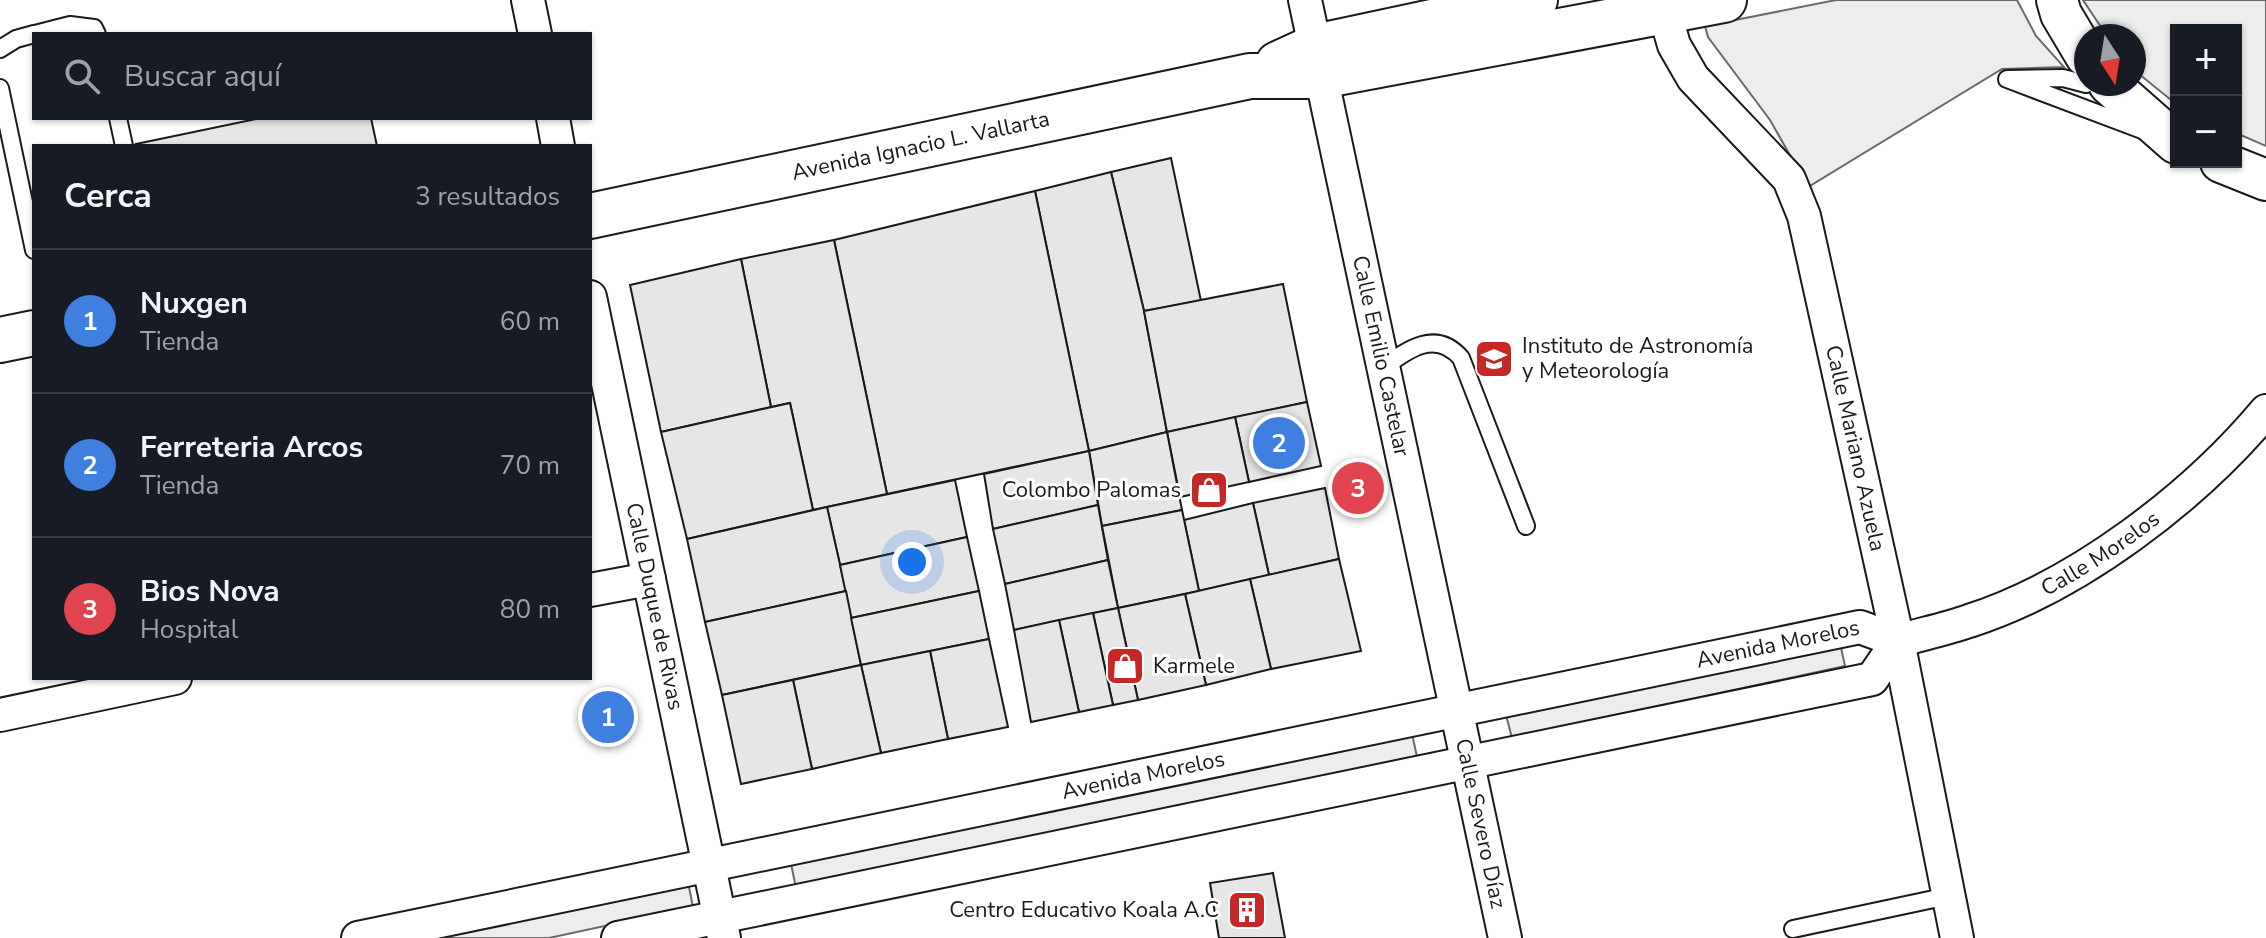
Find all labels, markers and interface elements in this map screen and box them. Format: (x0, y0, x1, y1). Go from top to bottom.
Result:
north arrow (2074, 24, 2146, 96)
map controls (2170, 24, 2242, 168)
button: + (2170, 24, 2242, 96)
search box (32, 32, 592, 120)
icon: search (60, 54, 104, 98)
text: Buscar aquí (124, 56, 281, 97)
button: − (2170, 96, 2242, 168)
street label: Avenida Ignacio L. Vallarta (789, 104, 1052, 188)
text: Cerca (64, 173, 152, 219)
text: 3 resultados (415, 179, 560, 214)
street label: Calle Emilio Castelar (1345, 253, 1417, 459)
text: Nuxgen (140, 283, 248, 324)
text: 1 (82, 304, 98, 339)
text: 60 m (500, 304, 560, 339)
text: Tienda (140, 324, 219, 359)
place label: Instituto de Astronomía y Meteorología (1522, 331, 1753, 386)
school or university icon: Instituto de Astronomía y Meteorología (1473, 338, 1515, 380)
street label: Calle Mariano Azuela (1818, 342, 1893, 554)
pin: 2 (1253, 413, 1305, 473)
text: Ferreteria Arcos (140, 427, 363, 468)
text: 2 (82, 448, 98, 483)
text: 70 m (500, 448, 560, 483)
pin: 3 (1332, 458, 1384, 518)
text: Tienda (140, 468, 219, 503)
shop icon: Colombo Palomas (1188, 469, 1230, 511)
place label: Colombo Palomas (1002, 475, 1181, 505)
street label: Calle Duque de Rivas (618, 500, 691, 713)
street label: Calle Morelos (2036, 504, 2166, 603)
your location (892, 542, 932, 582)
text: Bios Nova (140, 571, 280, 612)
text: 3 (82, 592, 98, 627)
text: 80 m (500, 592, 560, 627)
text: Hospital (140, 612, 239, 647)
street label: Avenida Morelos (1694, 612, 1862, 676)
shop icon: Karmele (1104, 645, 1146, 687)
place label: Karmele (1153, 651, 1235, 681)
pin: 1 (582, 687, 634, 747)
street label: Calle Severo Díaz (1448, 736, 1513, 911)
street label: Avenida Morelos (1059, 744, 1228, 807)
building icon: Centro Educativo Koala A.C (1226, 889, 1268, 931)
place label: Centro Educativo Koala A.C (949, 895, 1219, 925)

